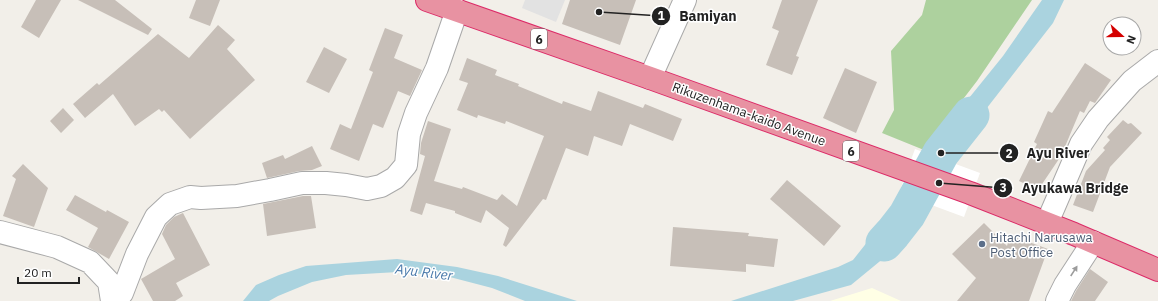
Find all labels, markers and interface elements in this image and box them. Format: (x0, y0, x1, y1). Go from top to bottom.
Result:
callout: Bamiyan (651, 3, 745, 29)
text: Bamiyan (679, 7, 737, 25)
text: 1 (657, 8, 665, 23)
north arrow (1102, 16, 1142, 56)
road number: 6 (531, 29, 547, 49)
text: N (1123, 33, 1139, 46)
street label: Rikuzenhama-kaido Avenue (670, 78, 828, 150)
callout: Ayu River (999, 140, 1098, 166)
road number: 6 (843, 141, 859, 161)
text: Ayu River (1027, 144, 1090, 162)
text: 2 (1005, 146, 1013, 161)
callout: Ayukawa Bridge (993, 175, 1136, 201)
text: Ayukawa Bridge (1021, 179, 1129, 197)
text: 3 (999, 180, 1007, 195)
place label: Hitachi Narusawa Post Office (990, 229, 1093, 261)
marker: Hitachi Narusawa Post Office (977, 239, 987, 249)
scale bar (18, 259, 79, 285)
water label: Ayu River (393, 259, 455, 285)
text: 20 m (24, 265, 52, 280)
one-way arrow (1071, 265, 1078, 277)

